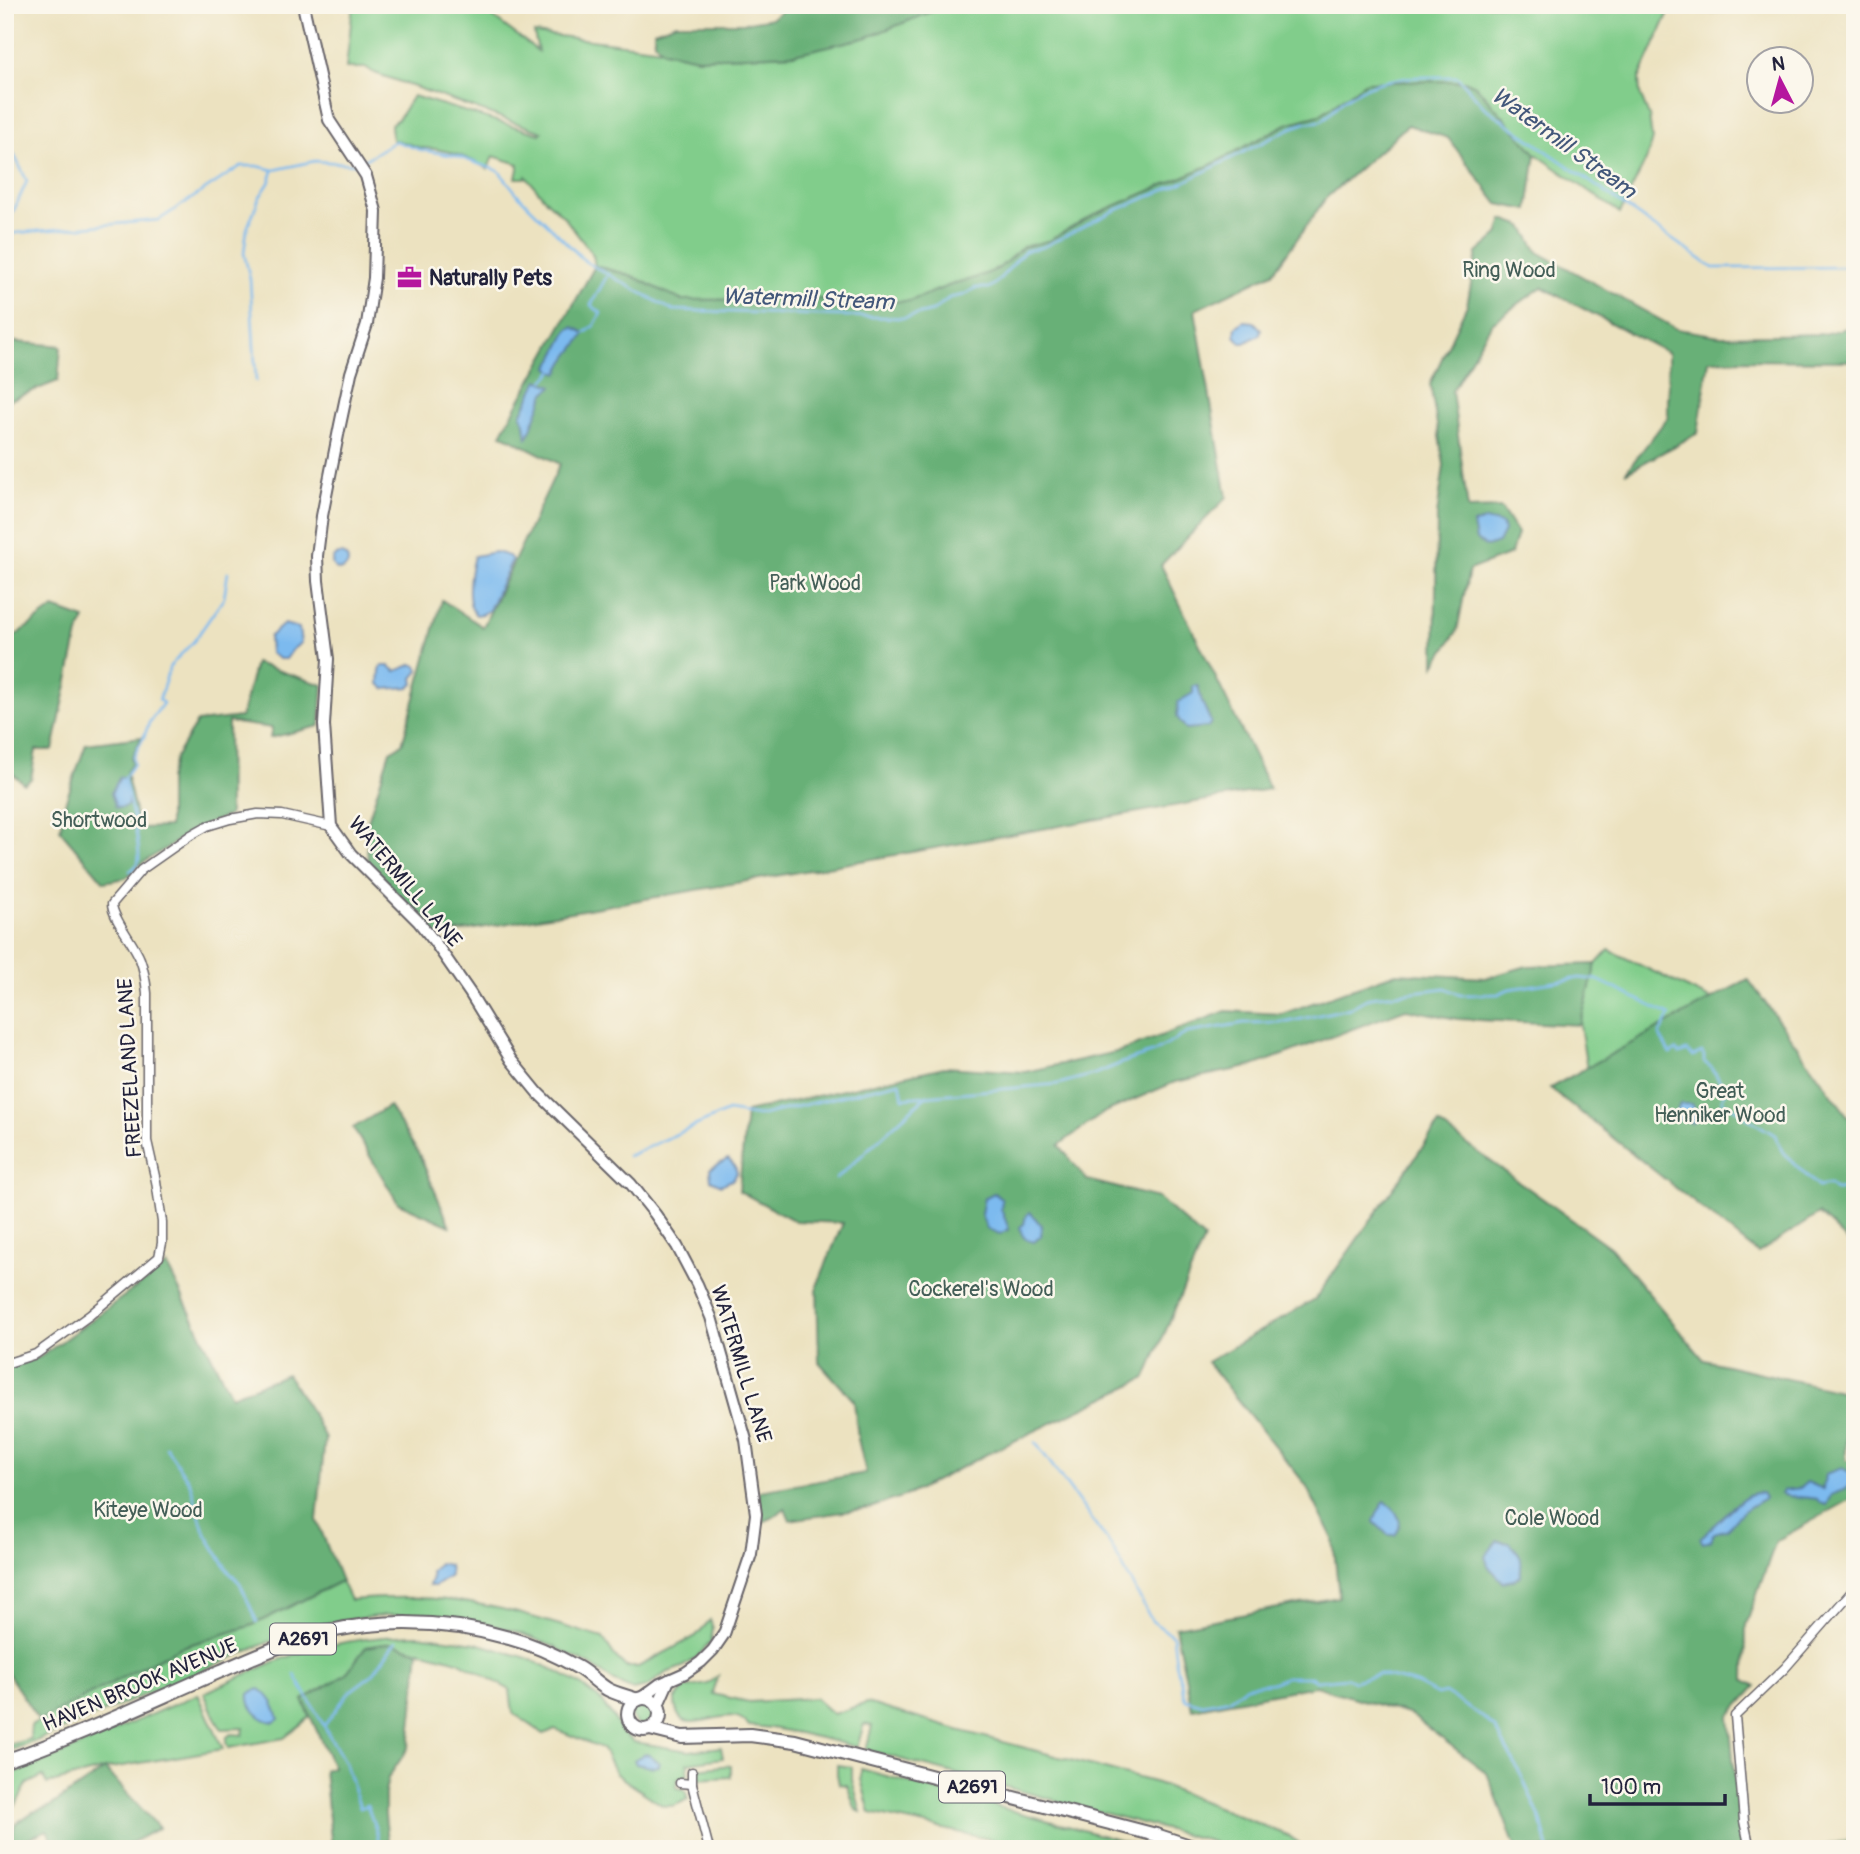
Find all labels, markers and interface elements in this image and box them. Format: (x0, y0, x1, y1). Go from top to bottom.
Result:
north arrow (1744, 46, 1814, 116)
text: N (1771, 51, 1786, 77)
water label: Watermill Stream (1486, 81, 1643, 206)
park label: Ring Wood (1462, 257, 1556, 284)
office icon: Naturally Pets (395, 264, 423, 292)
place label: Naturally Pets (429, 265, 553, 292)
water label: Watermill Stream (722, 282, 896, 317)
park label: Park Wood (769, 570, 861, 597)
park label: Shortwood (51, 807, 147, 834)
street label: WATERMILL LANE (342, 811, 468, 953)
street label: FREEZELAND LANE (112, 977, 148, 1159)
park label: Great Henniker Wood (1654, 1078, 1786, 1129)
park label: Cockerel's Wood (908, 1276, 1054, 1303)
street label: WATERMILL LANE (704, 1282, 778, 1446)
park label: Kiteye Wood (93, 1497, 203, 1524)
park label: Cole Wood (1505, 1505, 1599, 1532)
road number: A2691 (270, 1624, 336, 1654)
street label: HAVEN BROOK AVENUE (39, 1632, 241, 1738)
scale bar (1590, 1763, 1725, 1807)
road number: A2691 (939, 1772, 1005, 1802)
text: 100 m (1601, 1774, 1661, 1801)

